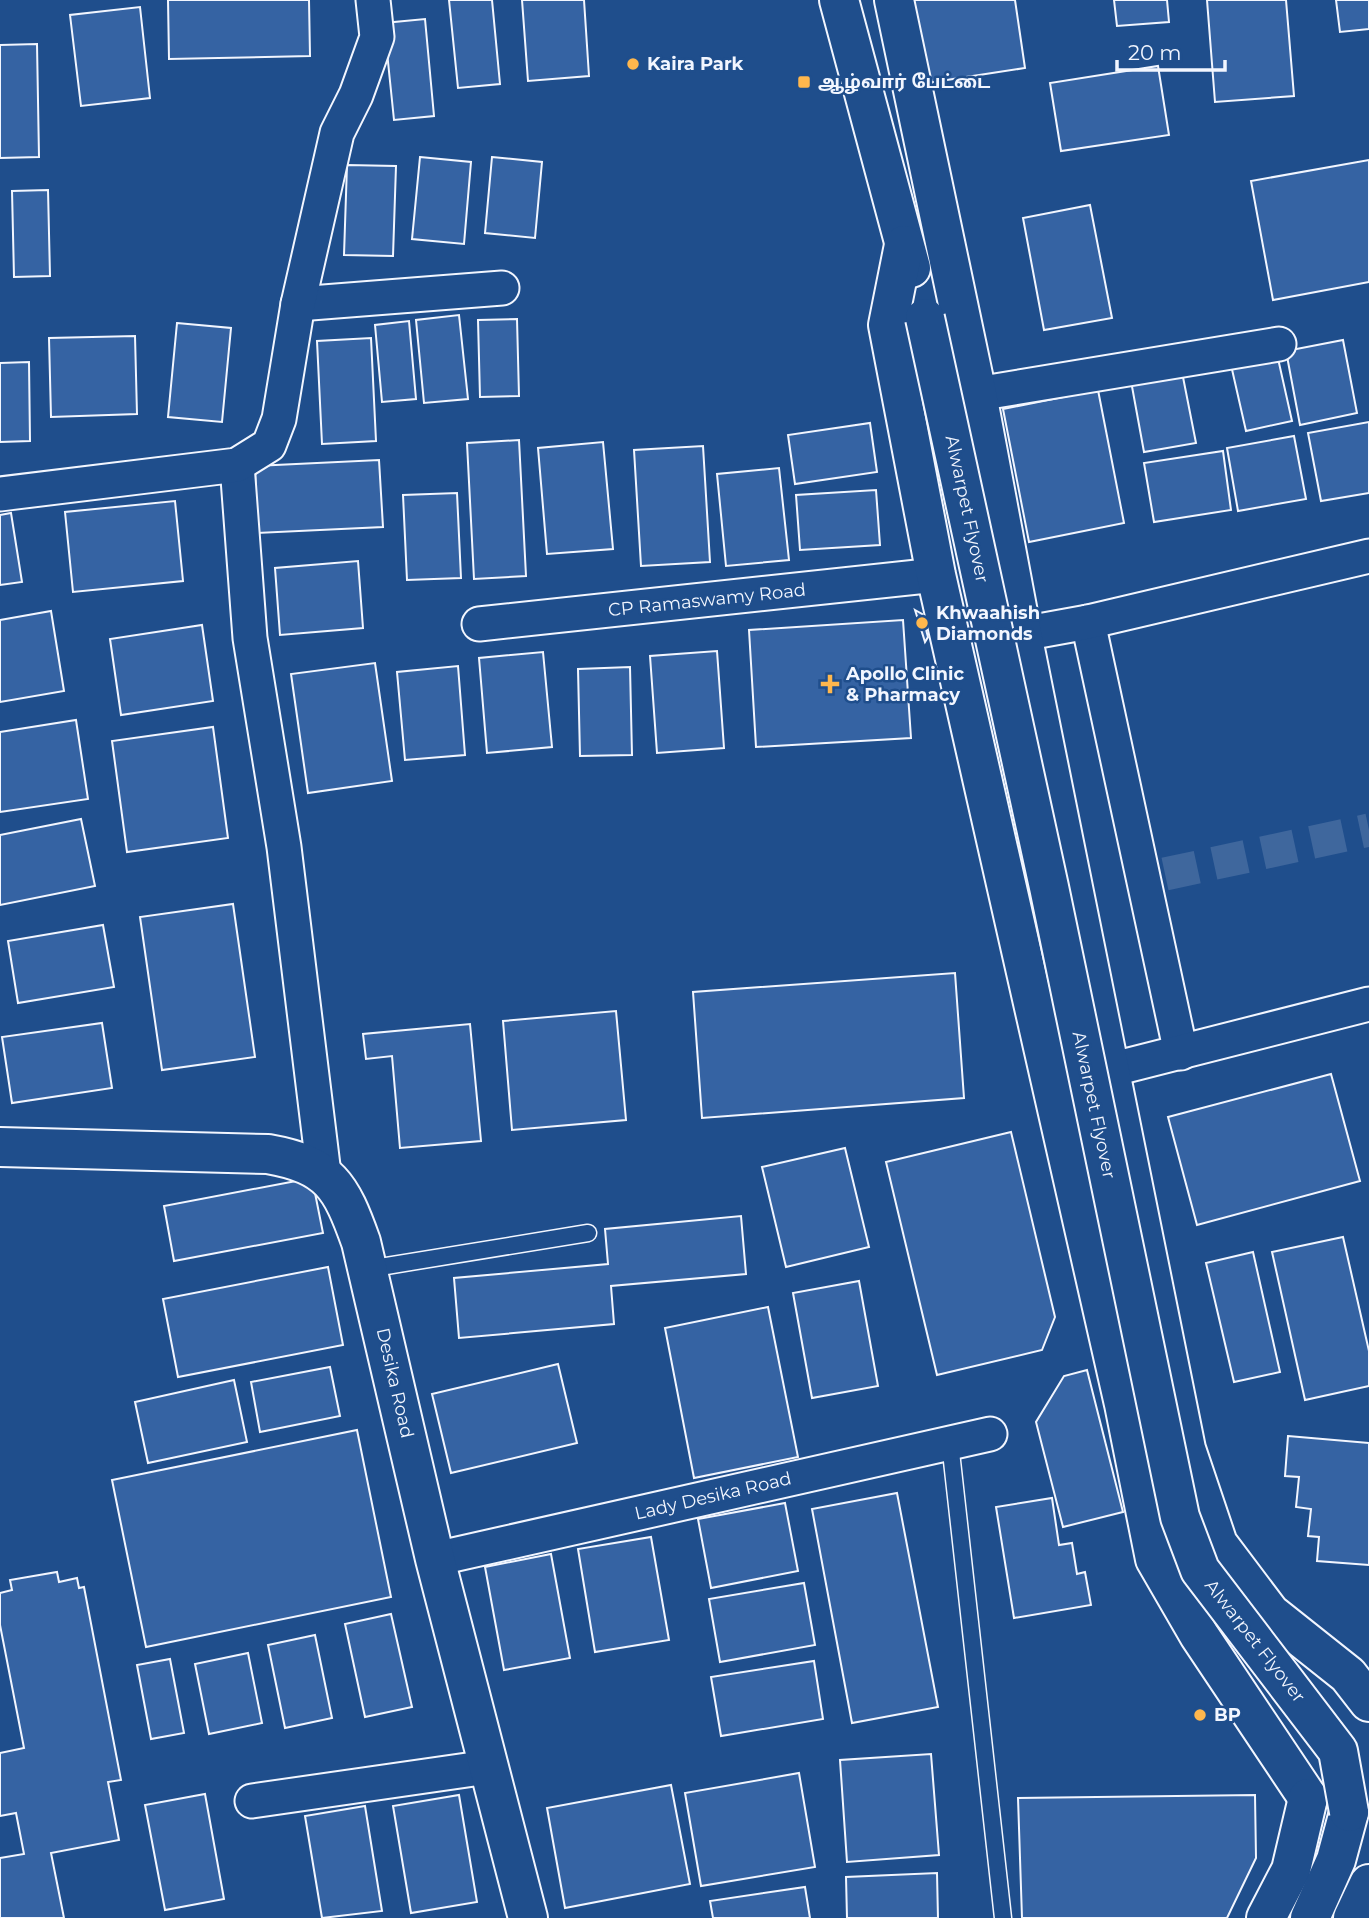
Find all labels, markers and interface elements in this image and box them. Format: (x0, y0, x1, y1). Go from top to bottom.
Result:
scale bar (1117, 28, 1226, 72)
text: 20 m (1128, 40, 1182, 65)
place label: Kaira Park (647, 53, 744, 75)
marker: Kaira Park (625, 56, 641, 72)
place label: ஆழ்வார் பேட்டை (818, 71, 991, 94)
marker: ஆழ்வார் பேட்டை (796, 74, 812, 90)
street label: Alwarpet Flyover (941, 433, 993, 585)
street label: CP Ramaswamy Road (607, 579, 807, 621)
place label: Khwaahish Diamonds (936, 602, 1040, 645)
marker: Khwaahish Diamonds (914, 615, 930, 631)
place label: Apollo Clinic & Pharmacy (845, 663, 964, 706)
marker: Apollo Clinic & Pharmacy (820, 674, 840, 694)
street label: Alwarpet Flyover (1068, 1029, 1120, 1181)
street label: Desika Road (372, 1326, 418, 1440)
street label: Lady Desika Road (632, 1467, 794, 1525)
street label: Alwarpet Flyover (1200, 1575, 1310, 1707)
place label: BP (1214, 1704, 1241, 1726)
marker: BP (1192, 1707, 1208, 1723)

